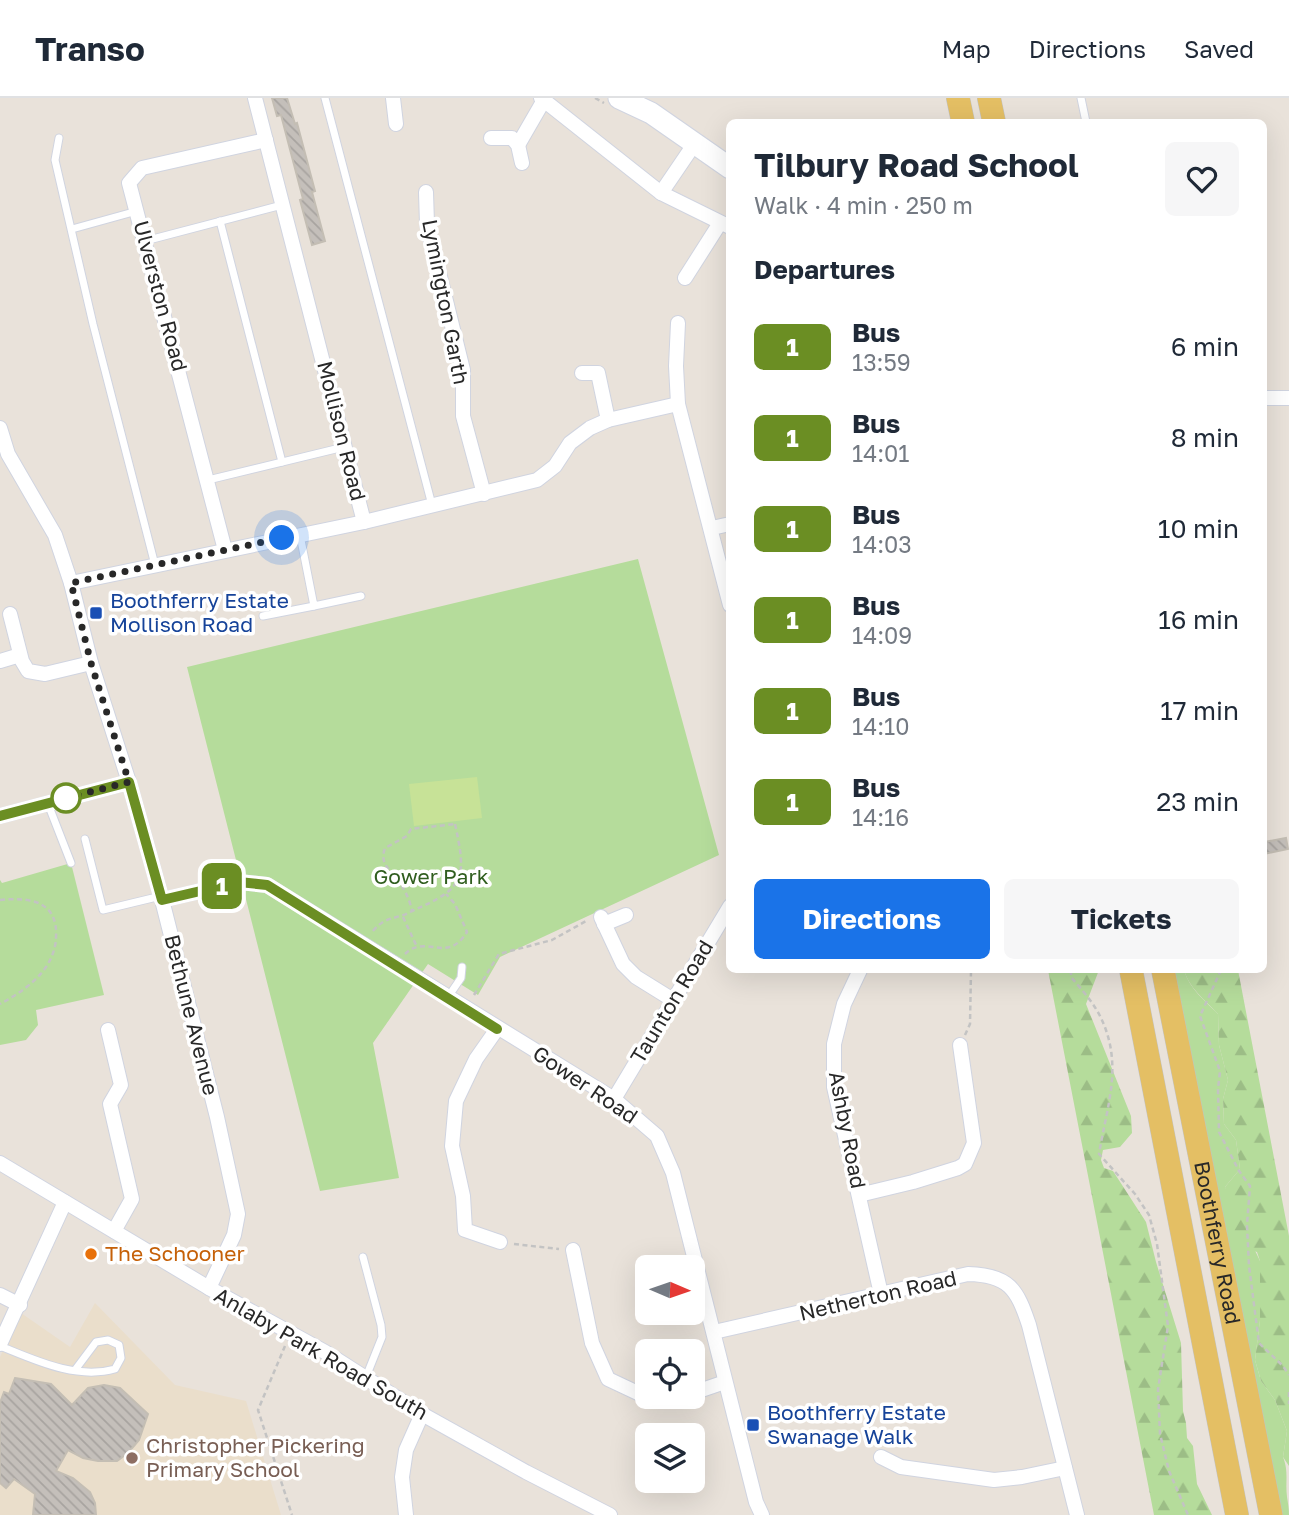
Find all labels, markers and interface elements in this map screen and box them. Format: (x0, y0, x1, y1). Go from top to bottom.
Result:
text: Transo (35, 29, 145, 68)
text: Map (942, 34, 991, 63)
text: Directions (1029, 34, 1146, 63)
text: Saved (1184, 34, 1254, 63)
button: heart (1165, 142, 1239, 216)
text: Tilbury Road School (754, 145, 1079, 184)
text: Walk · 4 min · 250 m (754, 191, 973, 219)
street label: Ulverston Road (128, 217, 194, 374)
street label: Lymington Garth (417, 217, 475, 387)
text: Departures (754, 254, 895, 285)
text: Bus (852, 317, 900, 348)
text: 6 min (1171, 331, 1239, 362)
text: 1 (786, 332, 799, 361)
text: 13:59 (852, 348, 911, 376)
street label: Mollison Road (312, 358, 372, 503)
text: Bus (852, 408, 900, 439)
text: 8 min (1171, 422, 1239, 453)
text: 1 (786, 423, 799, 452)
text: 14:01 (852, 439, 910, 467)
text: Bus (852, 499, 900, 530)
text: 10 min (1158, 513, 1239, 544)
text: 1 (786, 514, 799, 543)
your location (264, 520, 299, 555)
text: 14:03 (852, 530, 912, 558)
place label: Boothferry Estate Mollison Road (110, 587, 289, 637)
text: Bus (852, 590, 900, 621)
text: 16 min (1158, 604, 1239, 635)
marker: Boothferry Estate Mollison Road (88, 605, 104, 621)
text: 1 (786, 605, 799, 634)
text: 14:09 (852, 621, 912, 649)
text: Bus (852, 681, 900, 712)
text: 17 min (1160, 695, 1239, 726)
text: 1 (786, 696, 799, 725)
text: 14:10 (852, 712, 910, 740)
text: Bus (852, 772, 900, 803)
unlabelled marker (51, 783, 81, 813)
text: 23 min (1156, 786, 1239, 817)
text: 1 (786, 787, 799, 816)
text: 14:16 (852, 803, 909, 831)
line badge: 1 (199, 863, 245, 909)
park label: Gower Park (373, 863, 489, 889)
text: 1 (216, 871, 228, 900)
button: Directions (754, 879, 990, 959)
button: Tickets (1004, 879, 1239, 959)
street label: Bethune Avenue (159, 932, 225, 1098)
street label: Taunton Road (624, 935, 718, 1068)
street label: Gower Road (528, 1040, 643, 1129)
street label: Ashby Road (824, 1069, 872, 1191)
street label: Boothferry Road (1189, 1159, 1247, 1326)
place label: The Schooner (105, 1240, 245, 1266)
marker: The Schooner (83, 1246, 99, 1262)
north arrow (635, 1255, 705, 1325)
map controls (635, 1255, 705, 1493)
street label: Netherton Road (796, 1264, 959, 1326)
street label: Anlaby Park Road South (210, 1281, 433, 1425)
button: locate (635, 1339, 705, 1409)
place label: Boothferry Estate Swanage Walk (767, 1399, 946, 1449)
marker: Boothferry Estate Swanage Walk (745, 1417, 761, 1433)
button: layers (635, 1423, 705, 1493)
place label: Christopher Pickering Primary School (146, 1432, 365, 1482)
marker: Christopher Pickering Primary School (124, 1450, 140, 1466)

